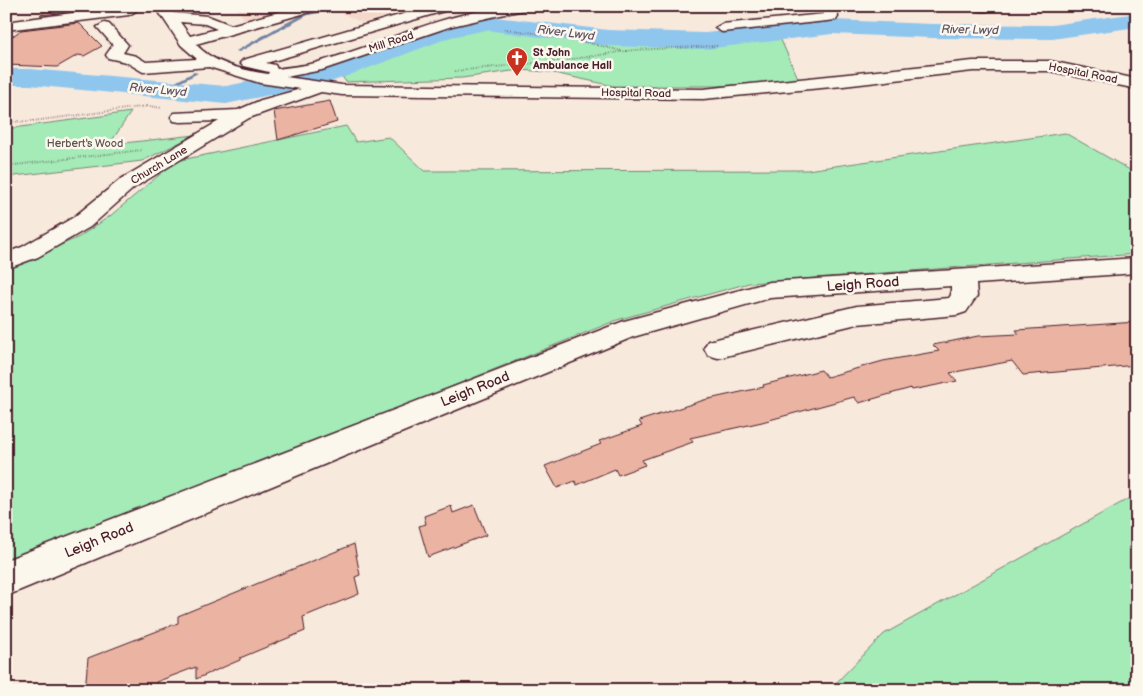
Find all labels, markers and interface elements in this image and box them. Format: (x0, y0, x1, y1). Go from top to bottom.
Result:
water label: River Lwyd (537, 22, 597, 44)
water label: River Lwyd (941, 22, 1000, 38)
street label: Mill Road (367, 29, 415, 55)
church icon: St John Ambulance Hall (505, 46, 529, 77)
place label: St John Ambulance Hall (532, 46, 612, 72)
street label: Hospital Road (1047, 60, 1119, 86)
water label: River Lwyd (129, 80, 188, 100)
street label: Hospital Road (601, 86, 671, 100)
park label: Herbert's Wood (47, 137, 123, 150)
street label: Church Lane (128, 143, 190, 187)
street label: Leigh Road (826, 273, 900, 295)
street label: Leigh Road (438, 368, 512, 410)
street label: Leigh Road (62, 519, 136, 561)

